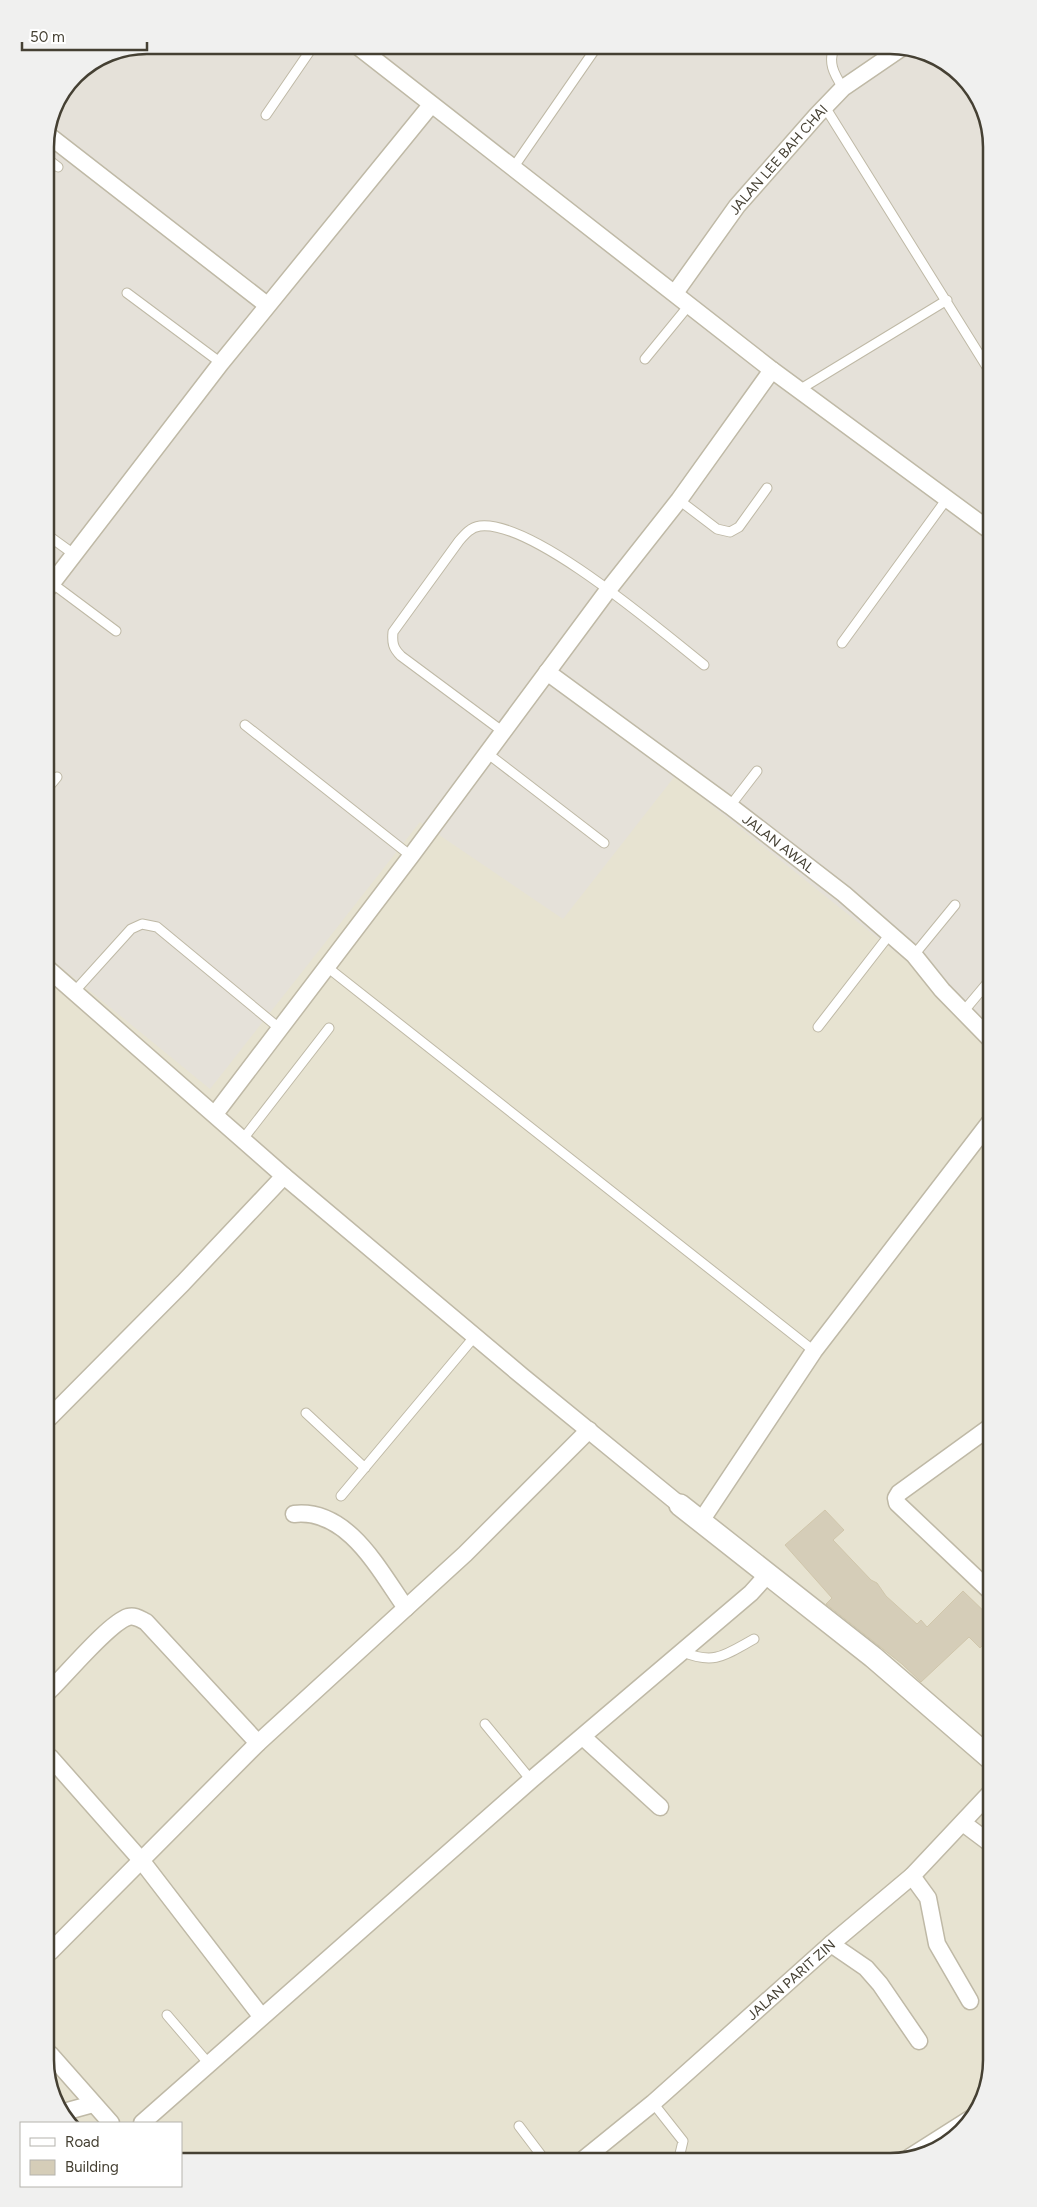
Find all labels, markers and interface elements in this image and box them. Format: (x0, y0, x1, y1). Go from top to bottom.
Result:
scale bar (22, 20, 148, 52)
text: 50 m (30, 28, 65, 46)
street label: JALAN LEE BAH CHAI (726, 101, 831, 218)
street label: JALAN AWAL (739, 811, 818, 877)
street label: JALAN PARIT ZIN (744, 1936, 839, 2024)
legend (20, 2122, 182, 2187)
text: Road (65, 2133, 100, 2151)
text: Building (65, 2158, 119, 2176)

